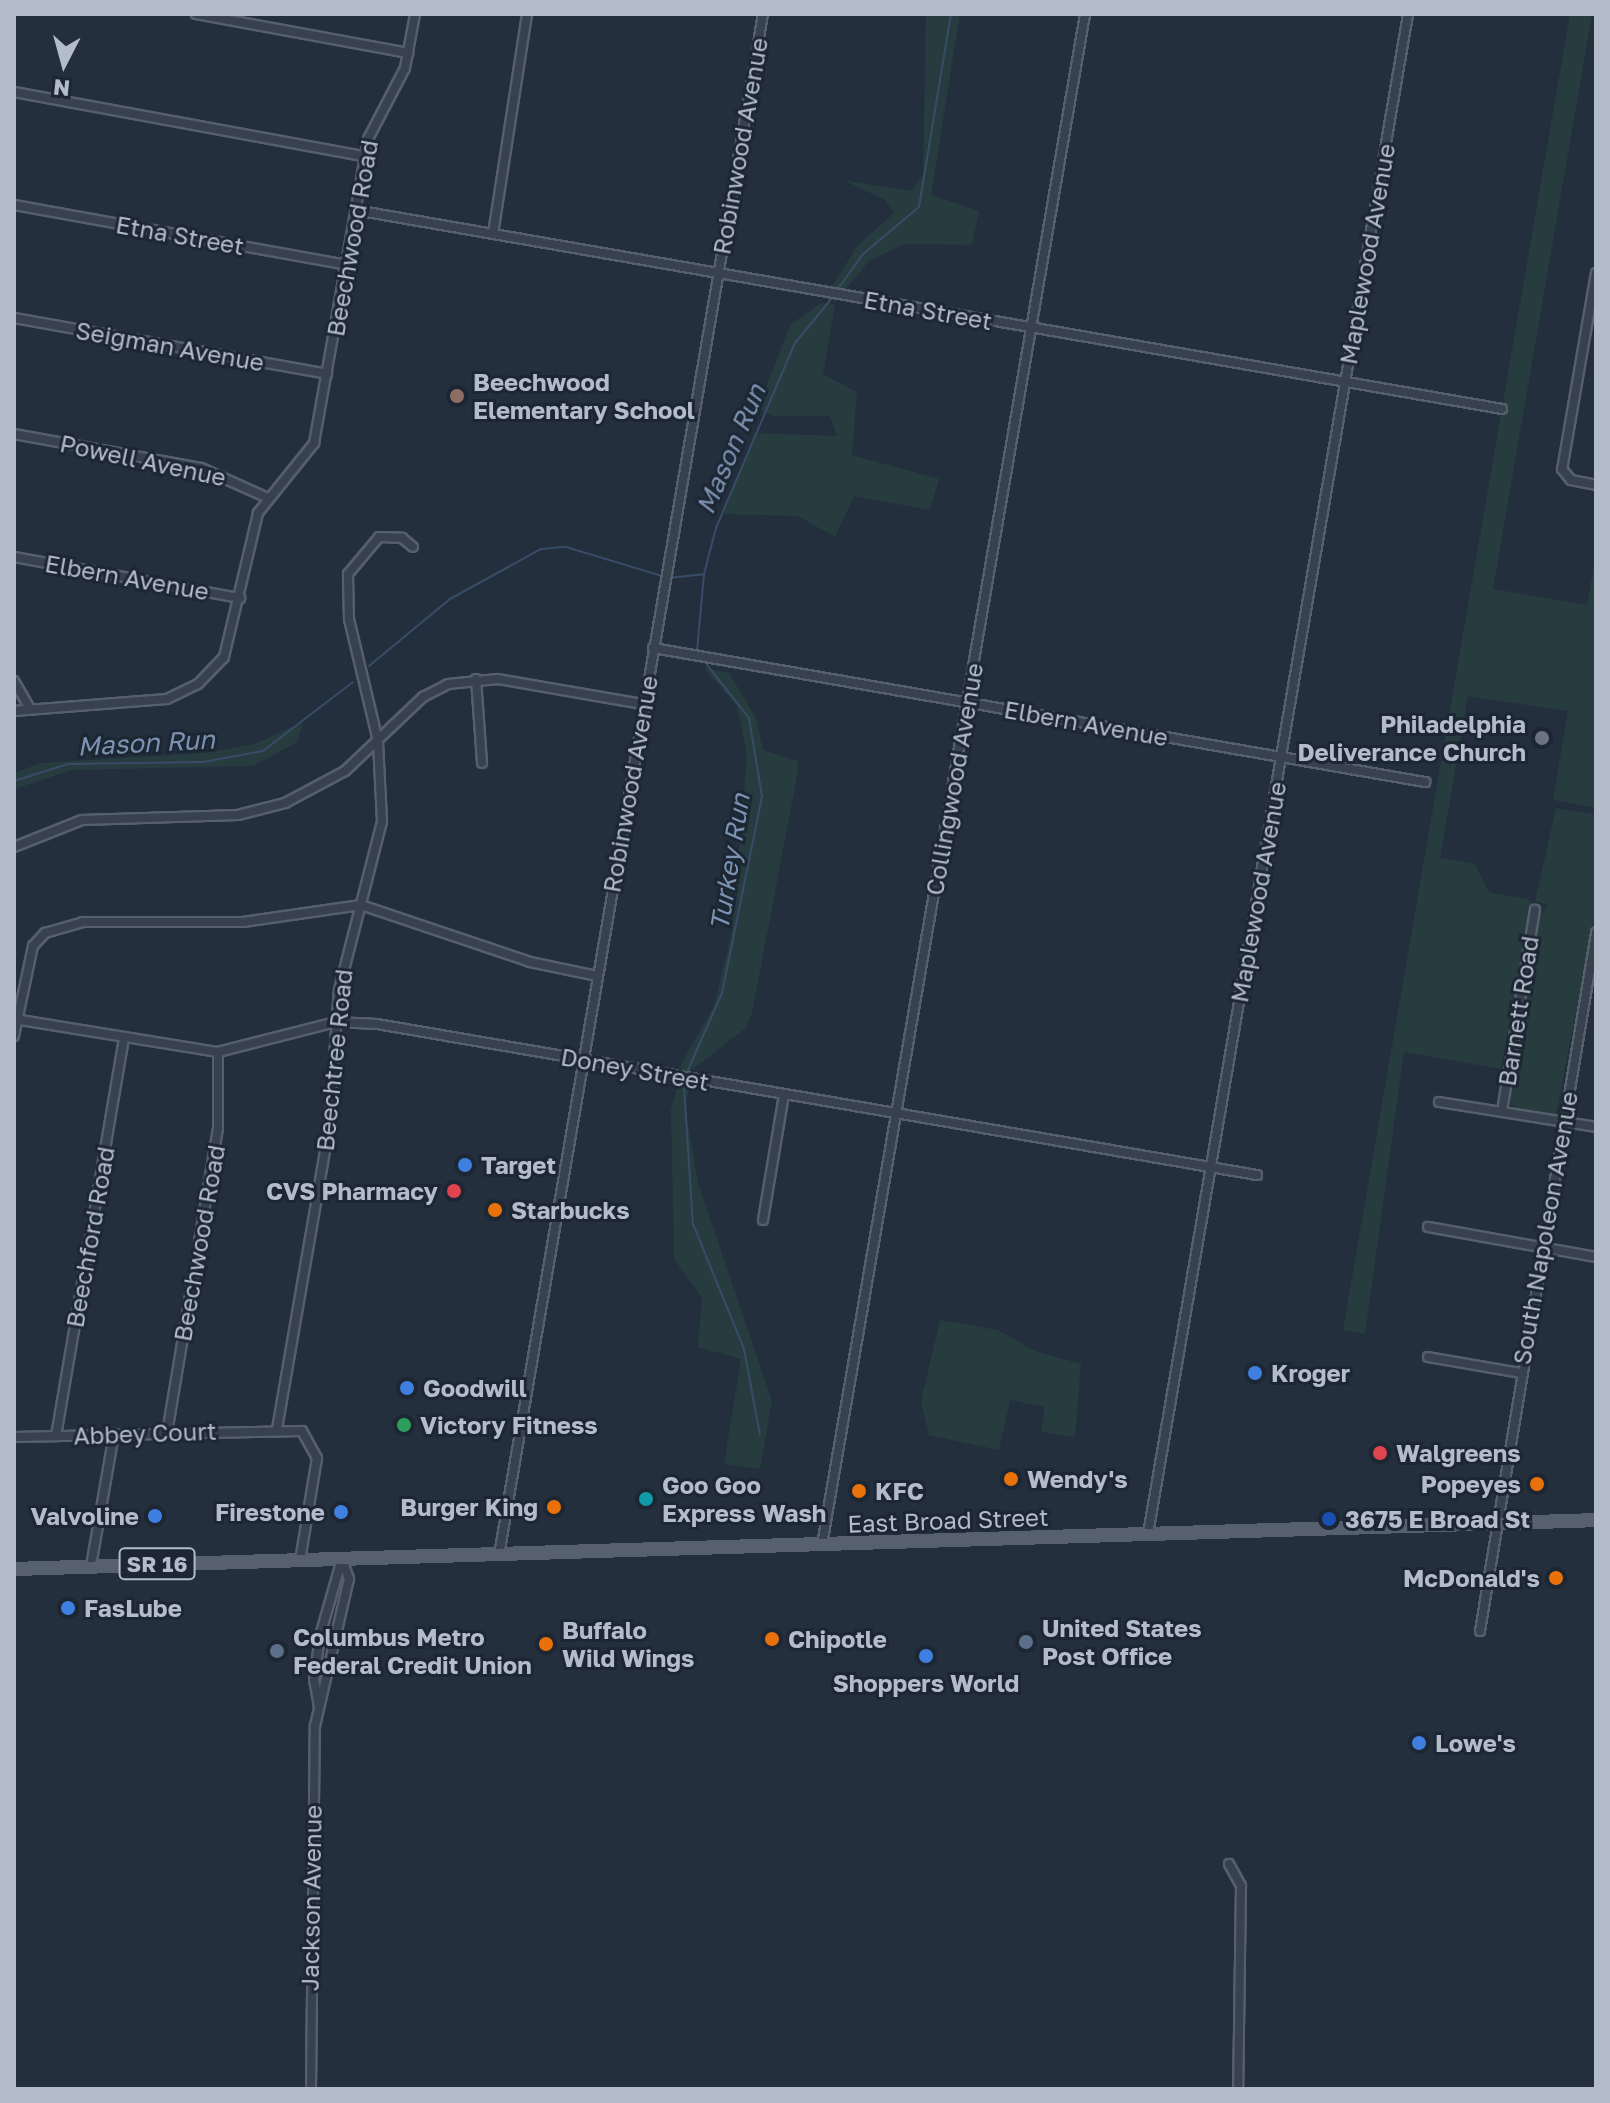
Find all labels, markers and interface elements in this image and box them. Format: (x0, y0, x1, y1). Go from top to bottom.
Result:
north arrow (24, 24, 104, 104)
street label: Robinwood Avenue (707, 35, 773, 257)
text: N (52, 74, 71, 103)
street label: Beechwood Road (321, 137, 383, 339)
street label: Maplewood Avenue (1333, 141, 1401, 367)
street label: Etna Street (114, 210, 246, 260)
street label: Etna Street (862, 285, 994, 335)
street label: Seigman Avenue (74, 315, 266, 377)
place label: Beechwood Elementary School (473, 368, 695, 424)
water label: Mason Run (690, 379, 772, 519)
marker: Beechwood Elementary School (448, 387, 466, 405)
street label: Powell Avenue (57, 428, 229, 492)
street label: Elbern Avenue (43, 548, 211, 606)
street label: Collingwood Avenue (919, 661, 989, 897)
street label: Robinwood Avenue (597, 673, 663, 895)
street label: Elbern Avenue (1002, 694, 1170, 752)
place label: Philadelphia Deliverance Church (1297, 710, 1526, 766)
water label: Mason Run (76, 724, 216, 762)
marker: Philadelphia Deliverance Church (1533, 729, 1551, 747)
street label: Maplewood Avenue (1224, 779, 1292, 1005)
water label: Turkey Run (704, 791, 756, 933)
street label: Barnett Road (1492, 934, 1544, 1088)
street label: Beechtree Road (310, 968, 358, 1152)
street label: Doney Street (559, 1042, 711, 1096)
street label: South Napoleon Avenue (1507, 1089, 1583, 1367)
street label: Beechwood Road (168, 1142, 230, 1344)
street label: Beechford Road (60, 1144, 120, 1330)
place label: Target (481, 1151, 556, 1179)
marker: Target (456, 1156, 474, 1174)
place label: CVS Pharmacy (266, 1177, 438, 1205)
marker: CVS Pharmacy (445, 1182, 463, 1200)
place label: Starbucks (511, 1196, 630, 1224)
marker: Starbucks (486, 1201, 504, 1219)
place label: Kroger (1271, 1359, 1350, 1387)
marker: Kroger (1246, 1364, 1264, 1382)
place label: Goodwill (423, 1374, 527, 1402)
marker: Goodwill (398, 1379, 416, 1397)
place label: Victory Fitness (420, 1411, 598, 1439)
street label: Abbey Court (73, 1416, 217, 1450)
marker: Victory Fitness (395, 1416, 413, 1434)
place label: Walgreens (1396, 1439, 1521, 1467)
marker: Walgreens (1371, 1444, 1389, 1462)
place label: Wendy's (1027, 1465, 1128, 1493)
marker: Wendy's (1002, 1470, 1020, 1488)
place label: Popeyes (1421, 1470, 1521, 1498)
place label: Goo Goo Express Wash (662, 1471, 826, 1527)
marker: Popeyes (1528, 1475, 1546, 1493)
place label: KFC (875, 1477, 924, 1505)
marker: KFC (850, 1482, 868, 1500)
marker: Goo Goo Express Wash (637, 1490, 655, 1508)
place label: Burger King (400, 1493, 538, 1521)
place label: Firestone (215, 1498, 325, 1526)
marker: Burger King (545, 1498, 563, 1516)
place label: Valvoline (30, 1502, 139, 1530)
street label: East Broad Street (847, 1502, 1049, 1538)
marker: Firestone (332, 1503, 350, 1521)
place label: 3675 E Broad St (1345, 1505, 1530, 1533)
marker: Valvoline (146, 1507, 164, 1525)
marker: 3675 E Broad St (1320, 1510, 1338, 1528)
road number: SR 16 (117, 1546, 197, 1582)
place label: McDonald's (1403, 1564, 1540, 1592)
marker: McDonald's (1547, 1569, 1565, 1587)
place label: FasLube (84, 1594, 182, 1622)
marker: FasLube (59, 1599, 77, 1617)
place label: United States Post Office (1042, 1614, 1202, 1670)
place label: Buffalo Wild Wings (562, 1616, 695, 1672)
place label: Columbus Metro Federal Credit Union (293, 1623, 532, 1679)
place label: Chipotle (788, 1625, 887, 1653)
marker: Chipotle (763, 1630, 781, 1648)
marker: United States Post Office (1017, 1633, 1035, 1651)
marker: Buffalo Wild Wings (537, 1635, 555, 1653)
marker: Columbus Metro Federal Credit Union (268, 1642, 286, 1660)
marker: Shoppers World (917, 1647, 935, 1665)
place label: Shoppers World (833, 1669, 1019, 1697)
place label: Lowe's (1435, 1729, 1516, 1757)
marker: Lowe's (1410, 1734, 1428, 1752)
street label: Jackson Avenue (295, 1805, 327, 1991)

